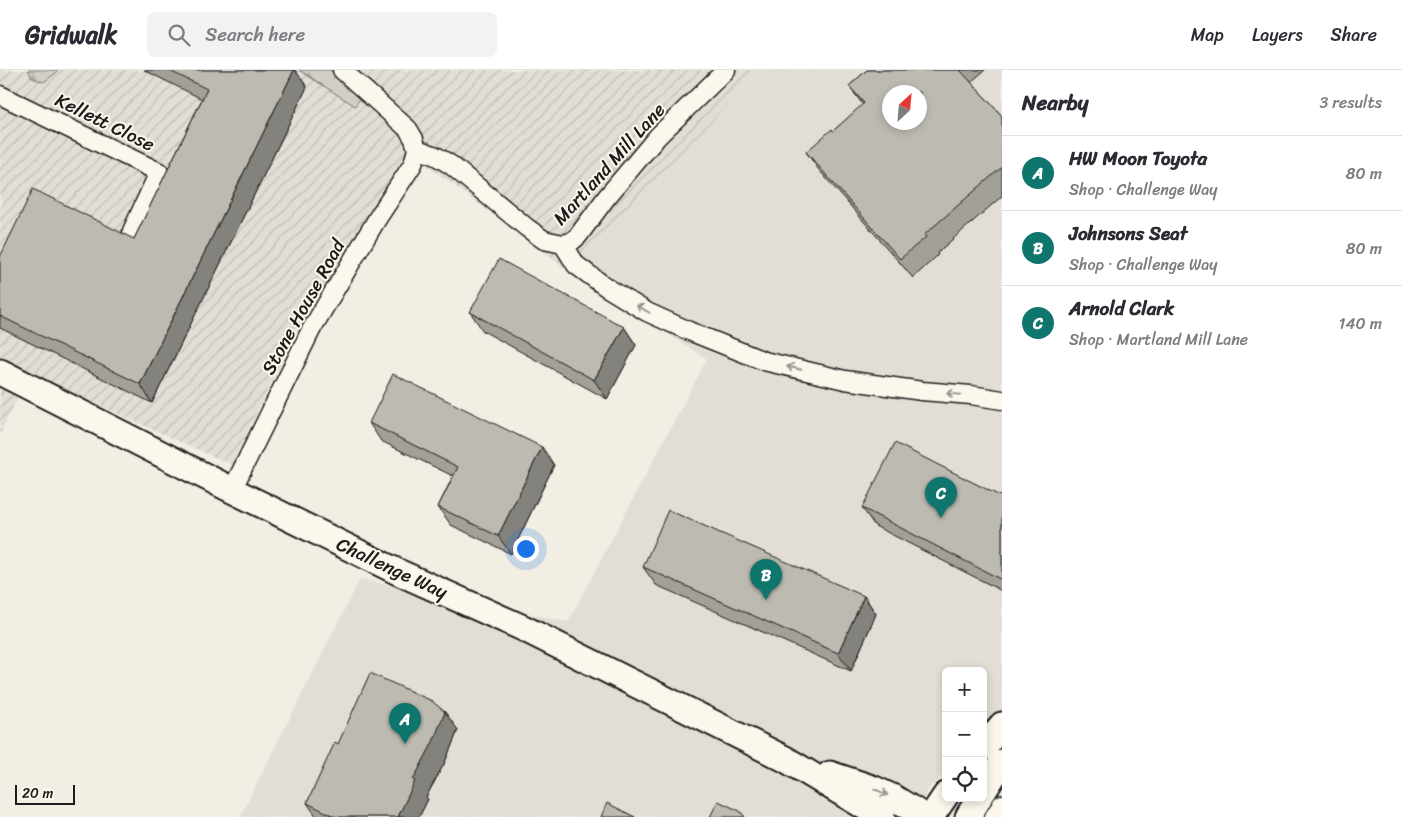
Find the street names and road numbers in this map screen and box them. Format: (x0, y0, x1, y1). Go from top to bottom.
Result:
street label: Kellett Close (49, 84, 161, 161)
street label: Martland Mill Lane (545, 95, 674, 233)
street label: Stone House Road (252, 231, 355, 381)
street label: Challenge Way (331, 528, 454, 608)

